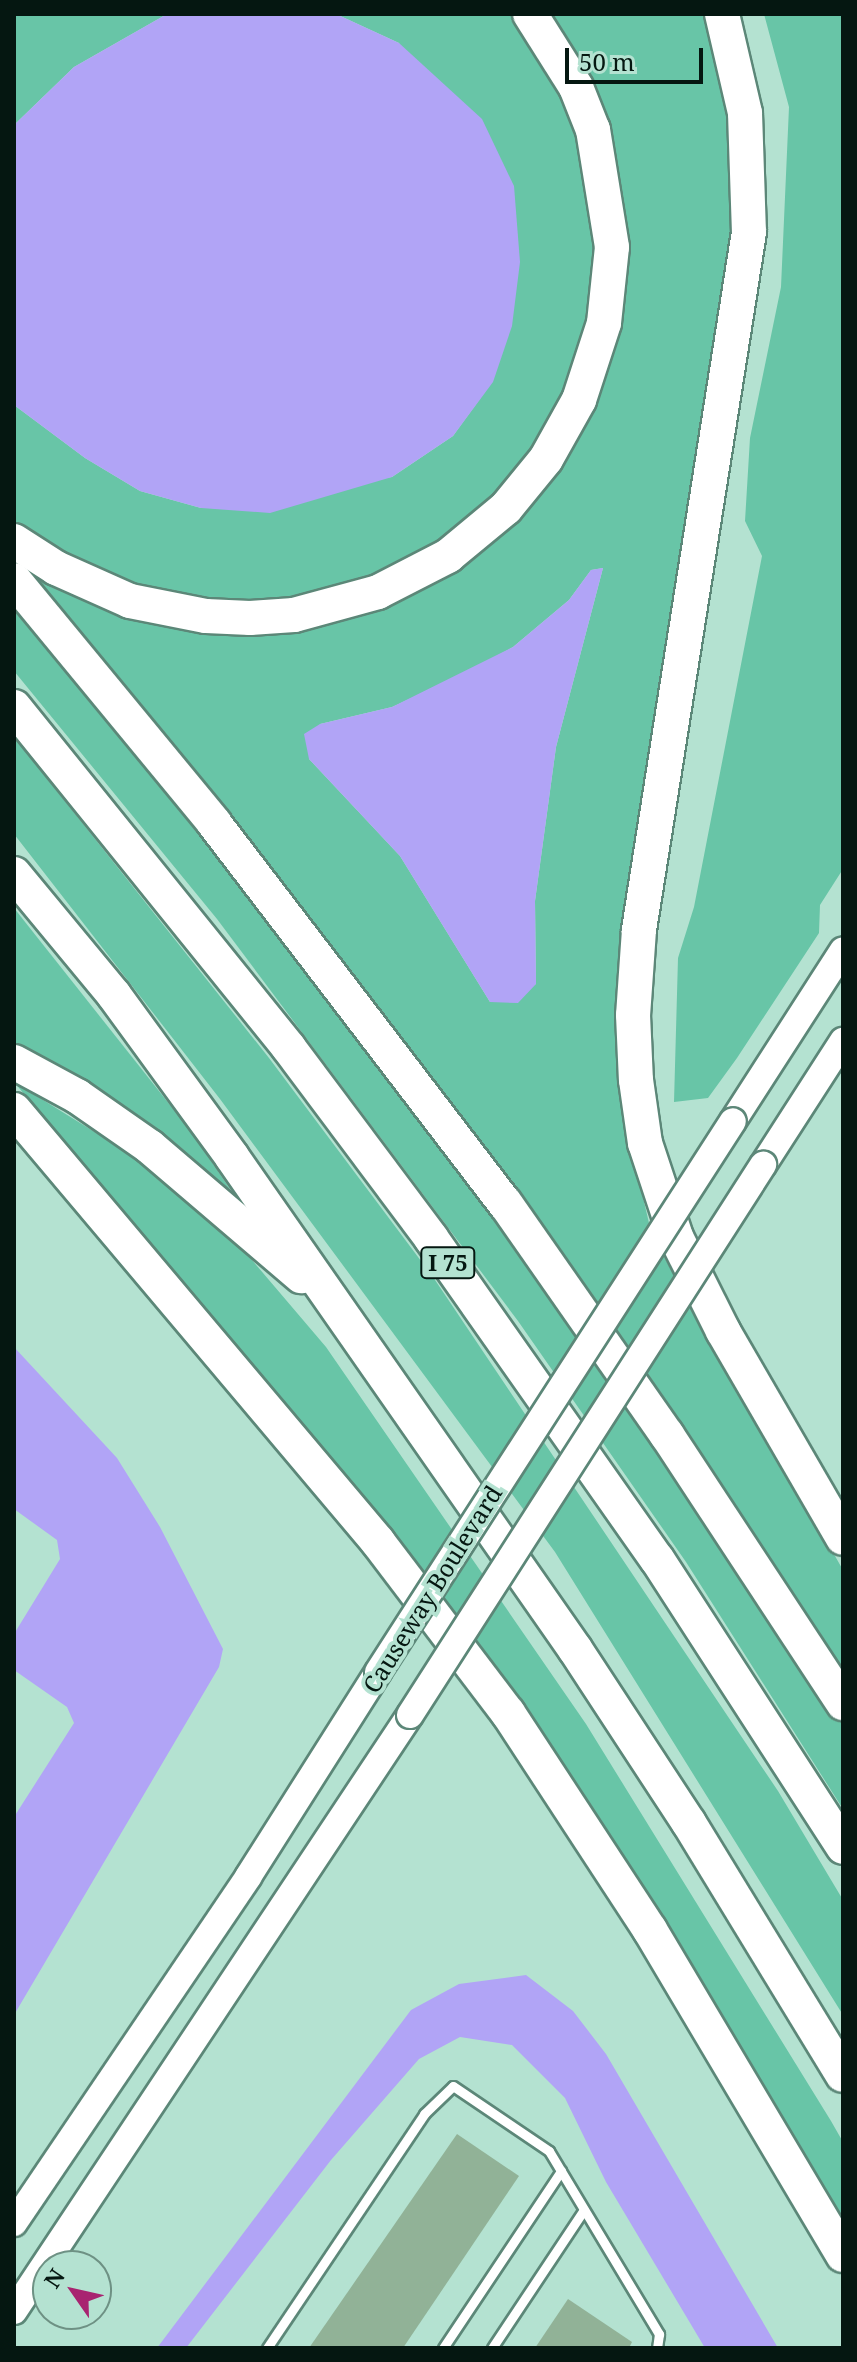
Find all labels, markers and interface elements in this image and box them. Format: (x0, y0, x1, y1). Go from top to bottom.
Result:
scale bar (569, 32, 707, 82)
text: 50 m (579, 45, 635, 78)
road number: I 75 (420, 1245, 476, 1281)
street label: Causeway Boulevard (356, 1480, 508, 1698)
north arrow (32, 2250, 112, 2330)
text: N (36, 2262, 71, 2293)

